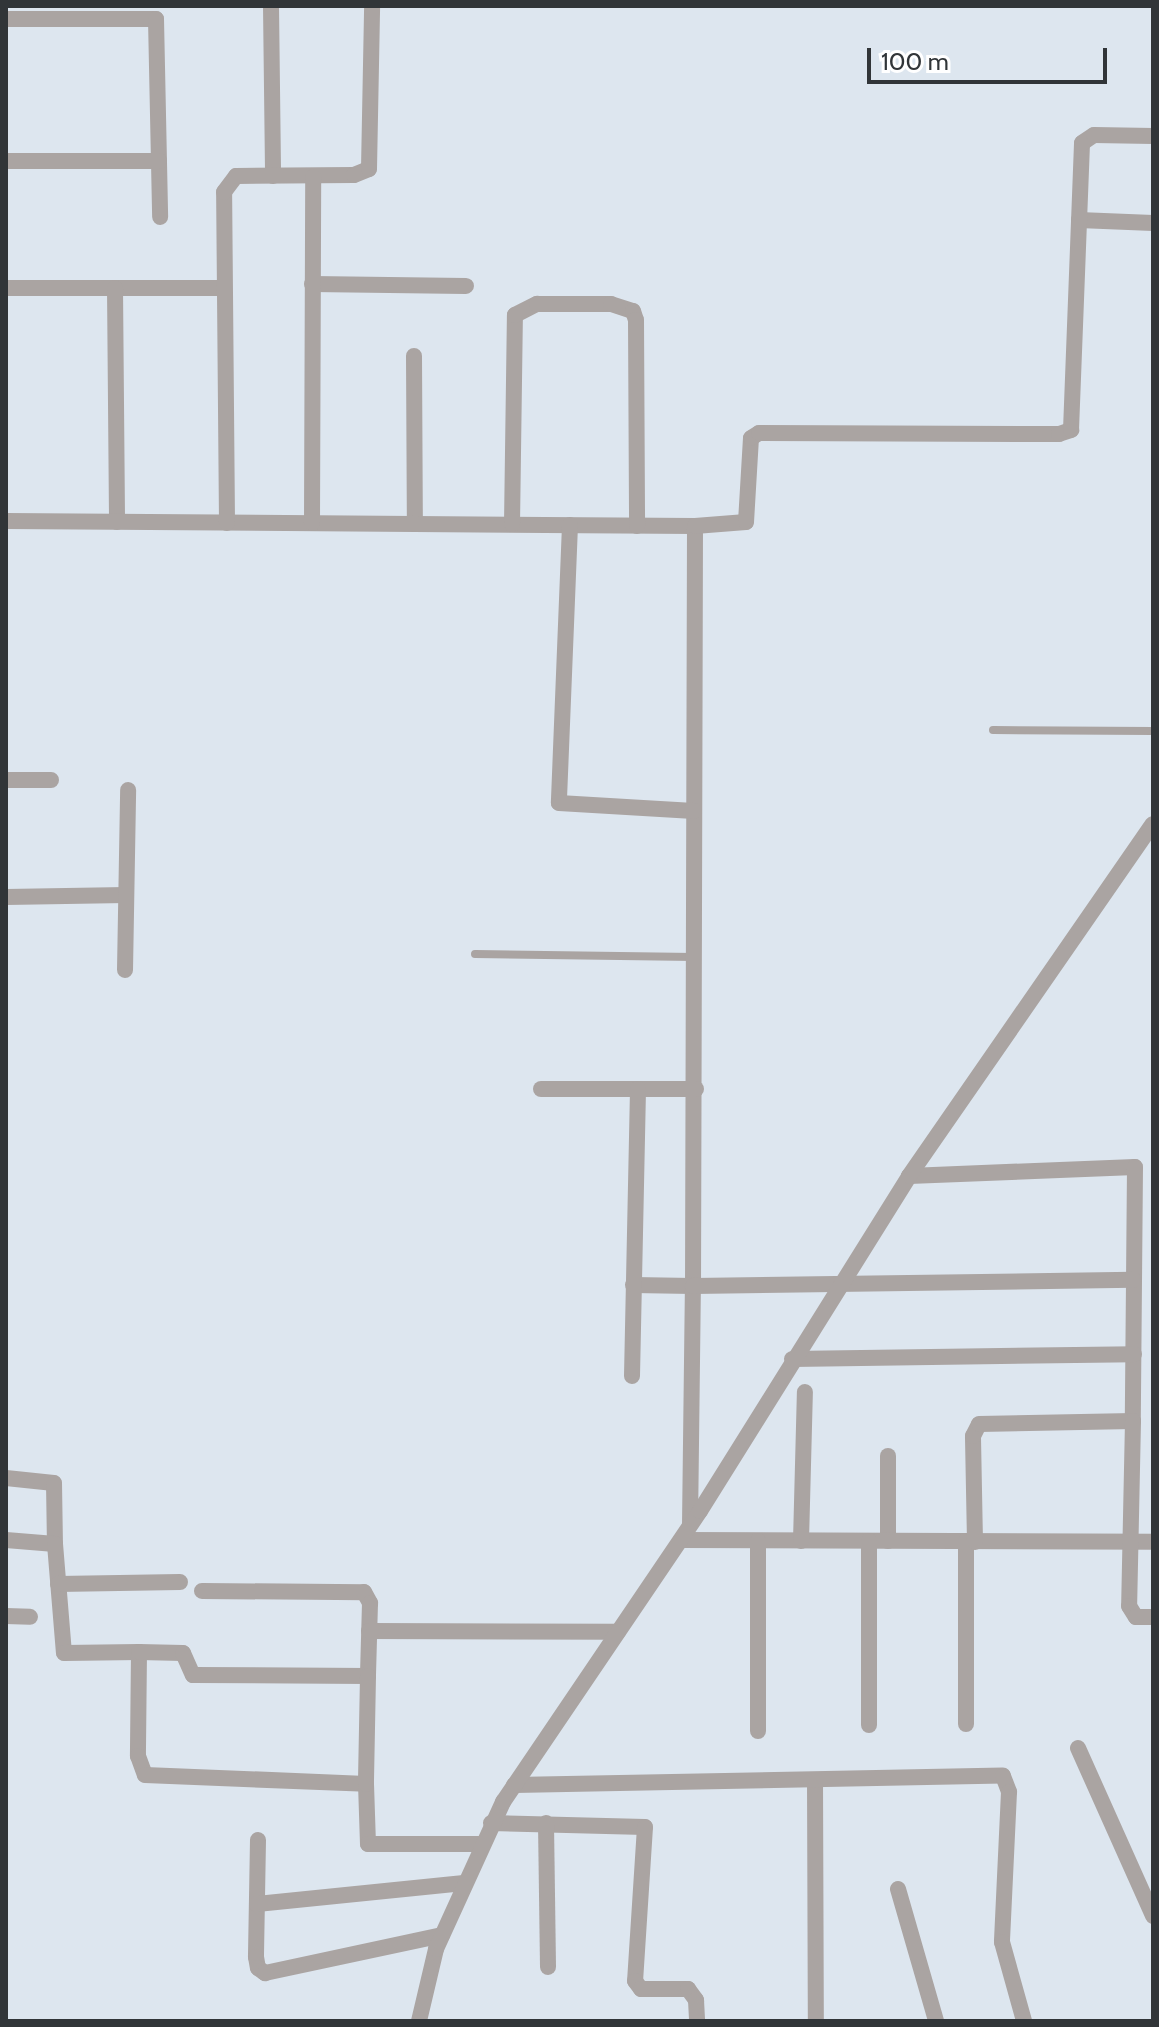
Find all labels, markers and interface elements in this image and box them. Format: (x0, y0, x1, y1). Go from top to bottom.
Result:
scale bar (871, 32, 1111, 82)
text: 100 m (881, 47, 949, 76)

